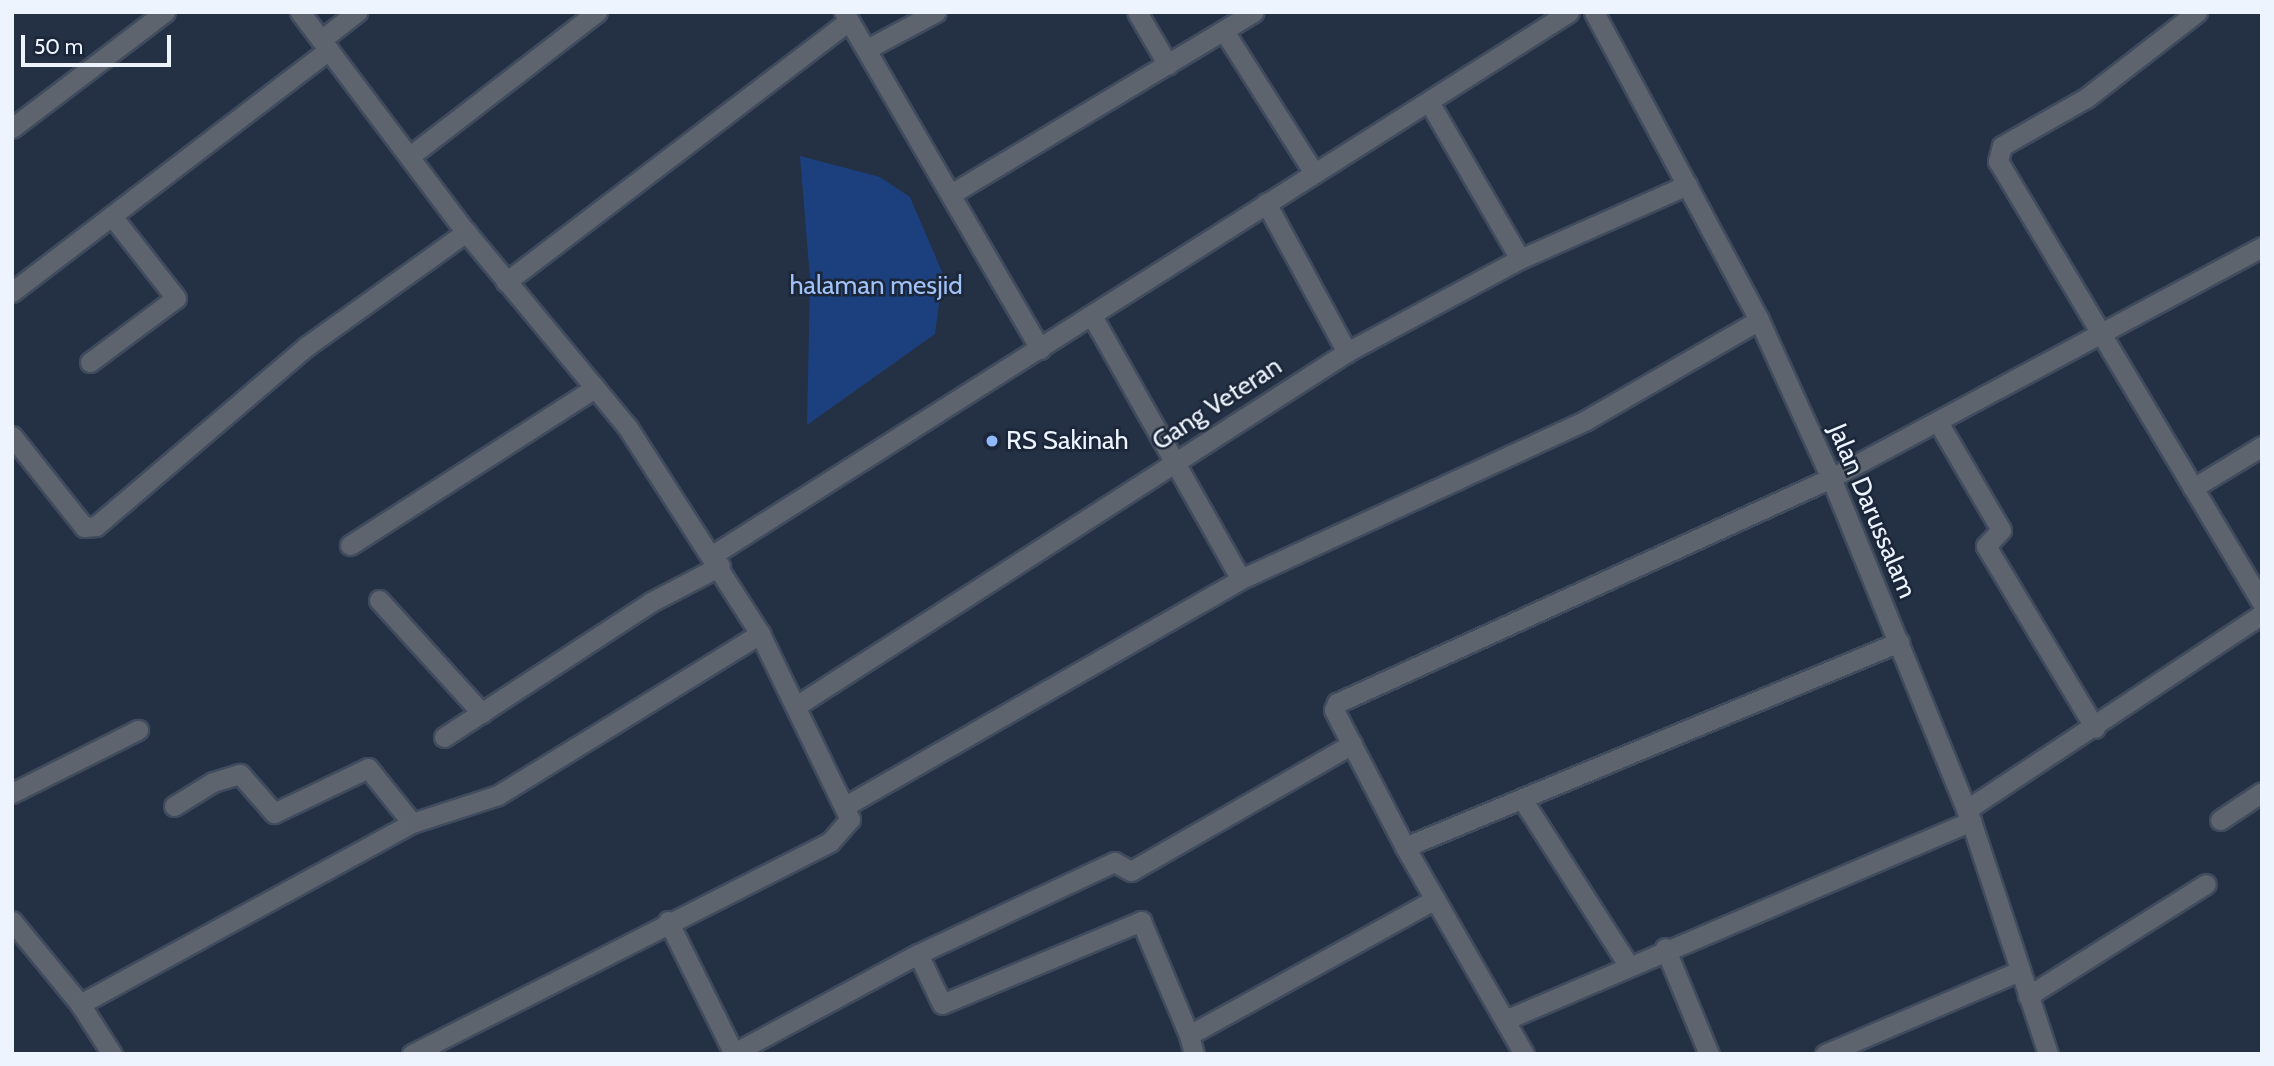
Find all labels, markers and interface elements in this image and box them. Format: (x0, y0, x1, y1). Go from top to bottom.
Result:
scale bar (24, 21, 175, 65)
text: 50 m (34, 34, 83, 59)
park label: halaman mesjid (789, 270, 963, 302)
street label: Gang Veteran (1146, 351, 1288, 457)
street label: Jalan Darussalam (1821, 419, 1923, 603)
place label: RS Sakinah (1006, 425, 1129, 457)
marker: RS Sakinah (984, 433, 1000, 449)

